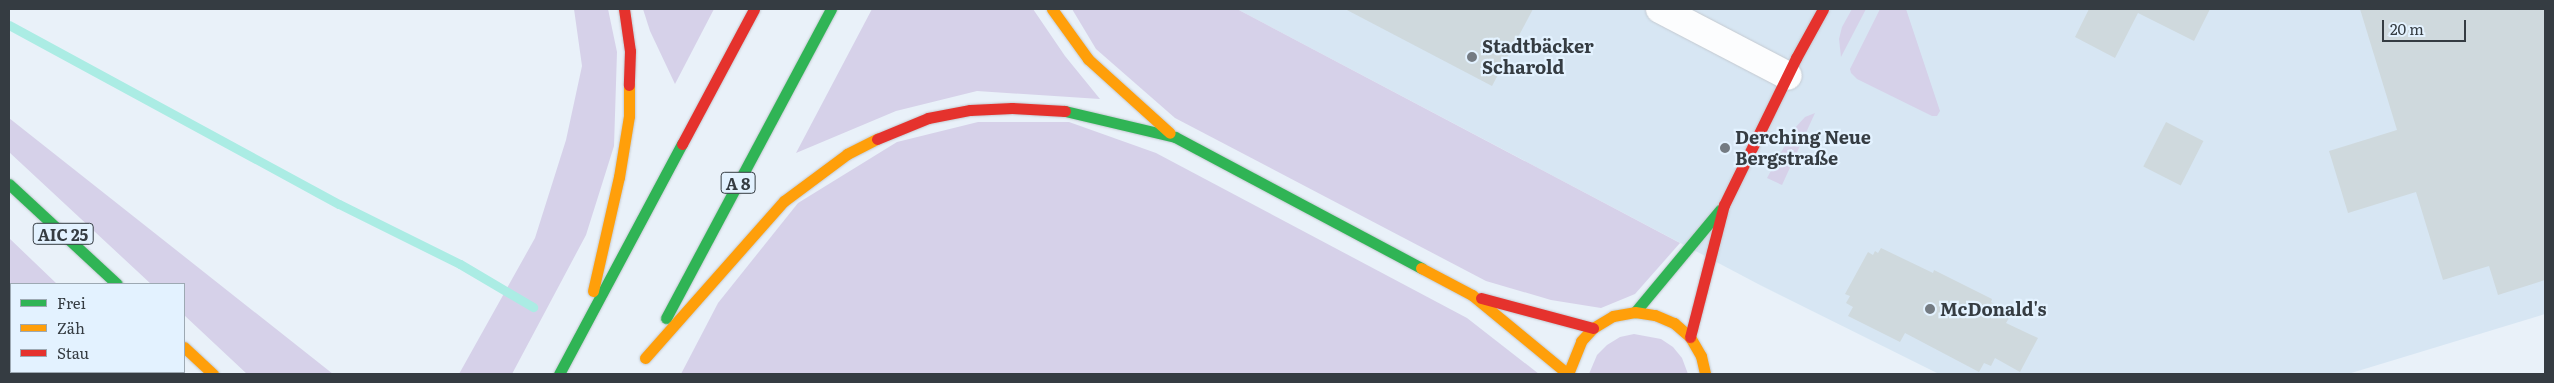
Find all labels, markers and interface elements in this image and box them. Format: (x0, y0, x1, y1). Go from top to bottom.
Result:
scale bar (2384, 10, 2468, 42)
text: 20 m (2390, 17, 2424, 40)
place label: Stadtbäcker Scharold (1482, 36, 1594, 78)
marker: Stadtbäcker Scharold (1466, 51, 1478, 63)
place label: Derching Neue Bergstraße (1735, 127, 1871, 170)
marker: Derching Neue Bergstraße (1719, 142, 1731, 154)
road number: A 8 (720, 170, 756, 197)
road number: AIC 25 (32, 220, 94, 248)
legend (10, 283, 185, 373)
text: Frei (57, 291, 86, 314)
place label: McDonald's (1940, 298, 2046, 320)
marker: McDonald's (1924, 303, 1936, 315)
text: Zäh (57, 316, 85, 339)
text: Stau (57, 341, 89, 364)

